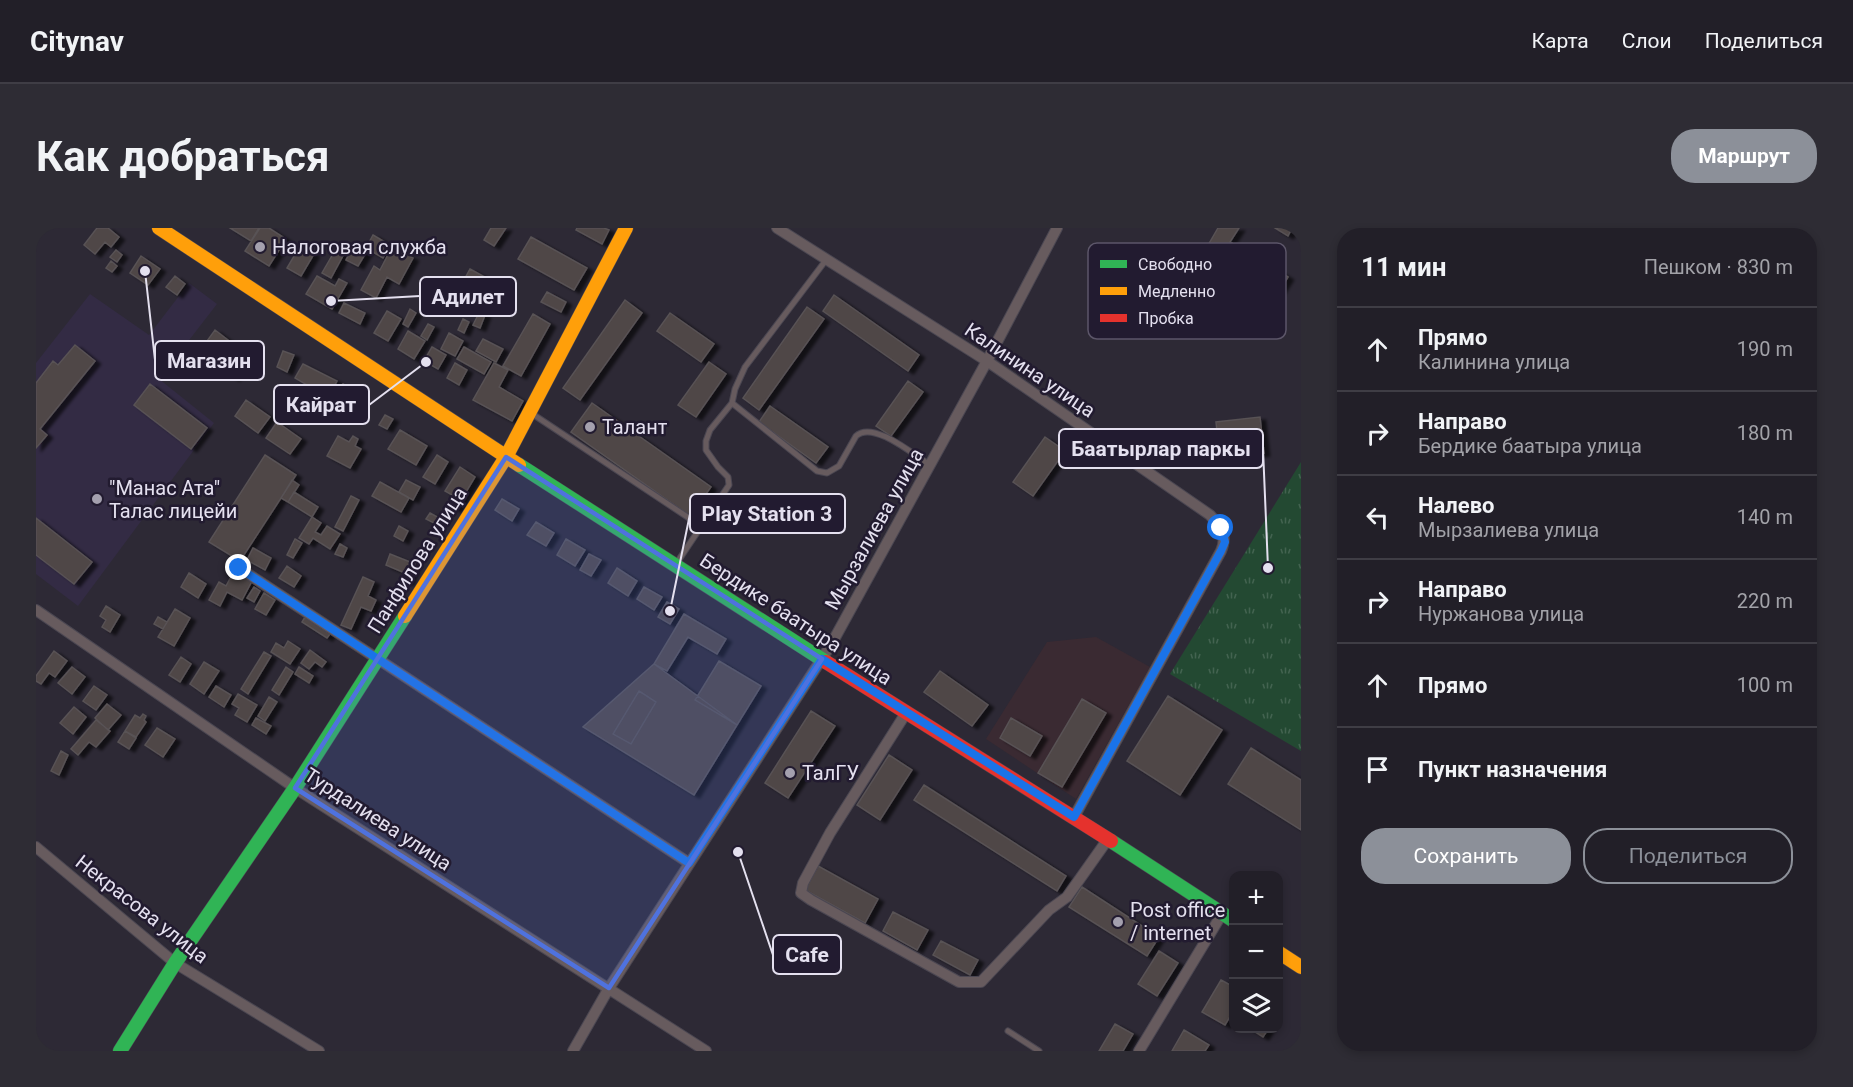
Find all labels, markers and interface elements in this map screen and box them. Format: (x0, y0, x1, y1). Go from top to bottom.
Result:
text: Citynav (30, 25, 124, 58)
text: Карта (1532, 29, 1589, 53)
text: Слои (1622, 29, 1672, 53)
text: Поделиться (1705, 29, 1823, 53)
button: Маршрут (1671, 129, 1817, 183)
text: Как добраться (36, 132, 330, 181)
place label: Налоговая служба (272, 235, 447, 259)
marker: Налоговая служба (253, 240, 267, 254)
legend (1088, 243, 1286, 339)
text: 11 мин (1361, 252, 1446, 282)
text: Свободно (1138, 255, 1212, 274)
text: Пешком · 830 m (1644, 255, 1793, 279)
callout: Адилет (420, 277, 516, 316)
text: Медленно (1138, 282, 1215, 301)
text: Адилет (432, 285, 505, 309)
text: Пробка (1138, 309, 1194, 328)
street label: Калинина улица (960, 318, 1100, 422)
text: Прямо (1418, 325, 1487, 350)
icon: ahead (1361, 333, 1394, 366)
text: 190 m (1737, 337, 1793, 361)
callout: Магазин (155, 341, 264, 380)
text: Магазин (167, 349, 251, 373)
text: Калинина улица (1418, 350, 1570, 374)
callout: Кайрат (274, 385, 369, 424)
text: Кайрат (286, 393, 356, 417)
text: Направо (1418, 409, 1507, 434)
place label: Талант (602, 415, 668, 439)
icon: right (1361, 417, 1394, 450)
marker: Талант (583, 420, 597, 434)
text: 180 m (1737, 421, 1793, 445)
callout: Баатырлар паркы (1059, 429, 1263, 468)
text: Бердике баатыра улица (1418, 434, 1642, 458)
text: Баатырлар паркы (1071, 437, 1251, 461)
street label: Мырзалиева улица (820, 444, 928, 614)
place label: "Манас Ата" Талас лицейи (109, 476, 237, 523)
street label: Панфилова улица (362, 482, 472, 638)
marker: "Манас Ата" Талас лицейи (90, 492, 104, 506)
text: Налево (1418, 493, 1495, 518)
callout: Play Station 3 (690, 494, 845, 533)
icon: left (1361, 501, 1394, 534)
text: Play Station 3 (702, 502, 832, 526)
text: 140 m (1737, 505, 1793, 529)
route start (1207, 514, 1233, 540)
text: Мырзалиева улица (1418, 518, 1599, 542)
street label: Бердике баатыра улица (696, 548, 896, 690)
route end (225, 554, 251, 580)
text: Направо (1418, 577, 1507, 602)
icon: right (1361, 585, 1394, 618)
text: 220 m (1737, 589, 1793, 613)
text: Нуржанова улица (1418, 602, 1584, 626)
icon: ahead (1361, 669, 1394, 702)
text: Прямо (1418, 673, 1487, 698)
text: 100 m (1737, 673, 1793, 697)
icon: arrive (1361, 753, 1394, 786)
text: Пункт назначения (1418, 757, 1607, 782)
place label: ТалГУ (802, 761, 859, 785)
street label: Турдалиева улица (300, 762, 456, 876)
marker: ТалГУ (783, 766, 797, 780)
button: Сохранить (1361, 828, 1571, 884)
button: Поделиться (1583, 828, 1793, 884)
street label: Некрасова улица (71, 850, 213, 968)
map controls (1229, 871, 1283, 1033)
button: + (1229, 871, 1283, 925)
place label: Post office / internet (1130, 898, 1225, 945)
marker: Post office / internet (1111, 915, 1125, 929)
button: − (1229, 925, 1283, 979)
callout: Cafe (773, 935, 841, 974)
text: Cafe (785, 943, 829, 967)
button: layers (1229, 979, 1283, 1033)

